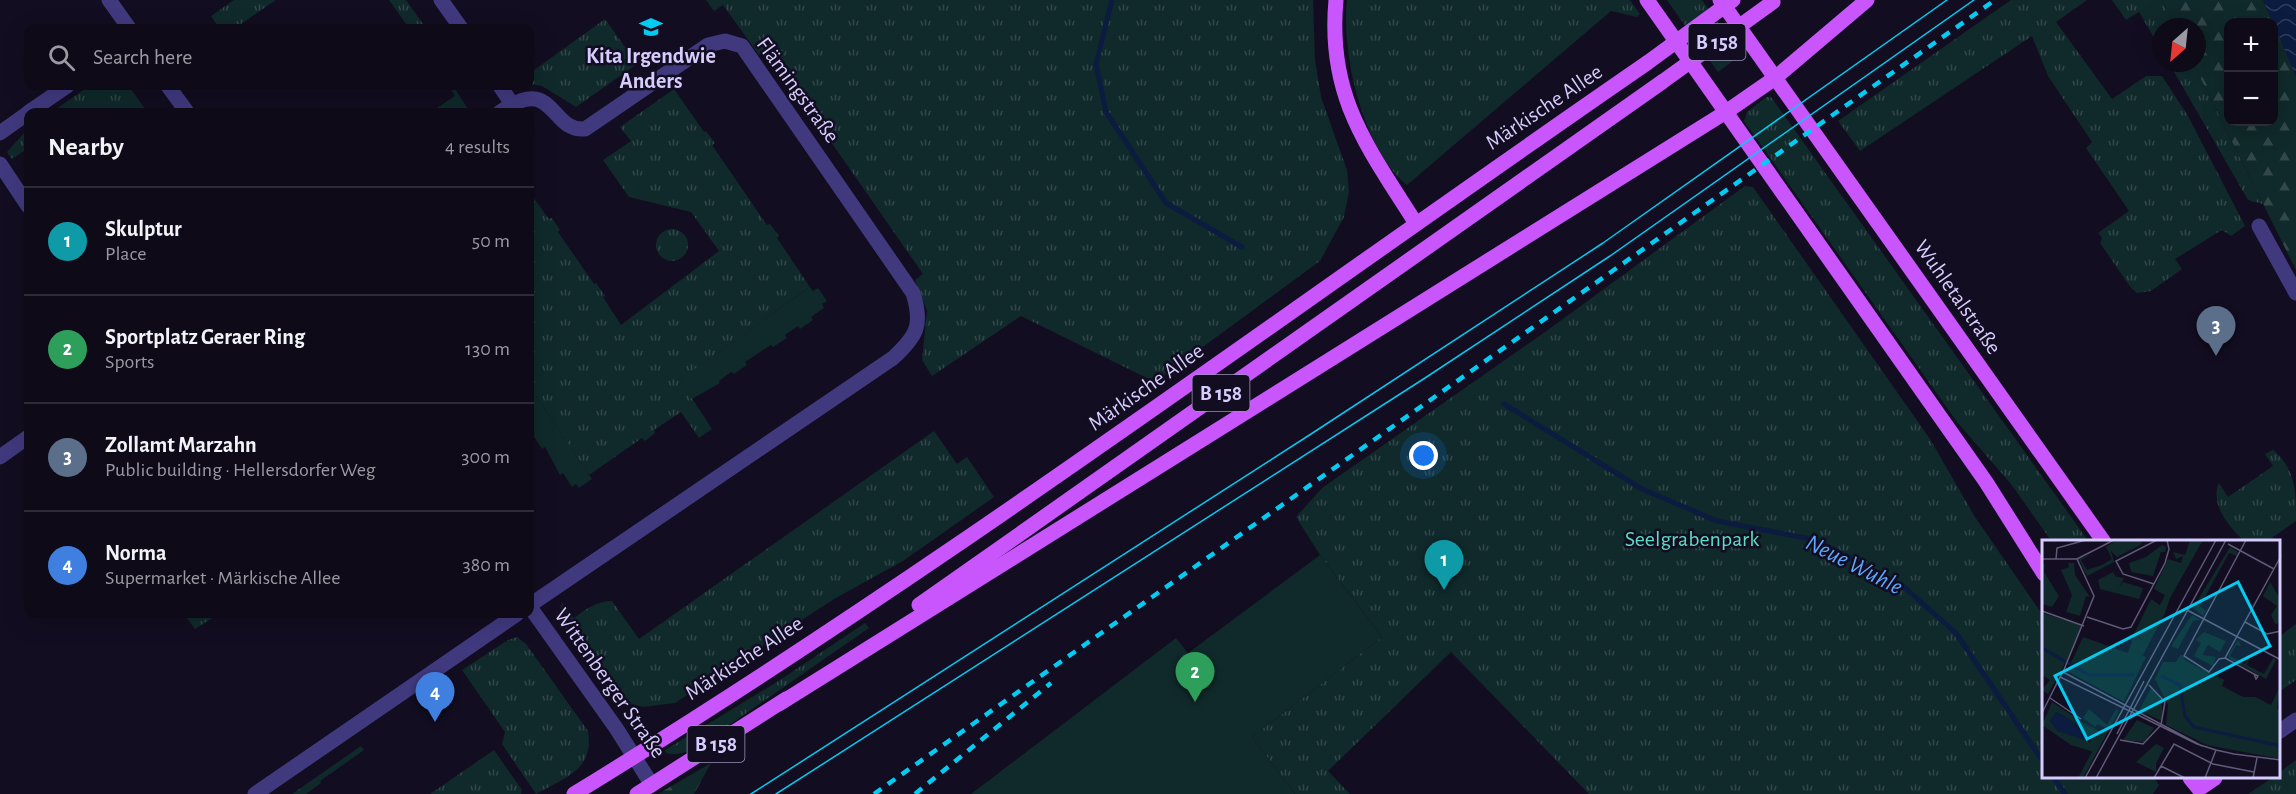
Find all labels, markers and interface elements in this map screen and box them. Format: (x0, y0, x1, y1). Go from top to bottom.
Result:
school or university icon: Kita Irgendwie Anders (638, 14, 664, 40)
north arrow (2152, 18, 2206, 72)
map controls (2224, 18, 2278, 126)
button: + (2224, 18, 2278, 72)
search box (24, 24, 534, 90)
road number: B 158 (1688, 24, 1746, 60)
street label: Flämingstraße (753, 33, 843, 147)
icon: search (45, 41, 78, 74)
place label: Kita Irgendwie Anders (586, 45, 716, 92)
text: Search here (93, 46, 192, 68)
street label: Märkische Allee (1482, 60, 1606, 154)
button: − (2224, 72, 2278, 126)
text: Nearby (48, 134, 124, 160)
text: 4 results (445, 137, 510, 157)
text: Skulptur (105, 218, 182, 240)
text: 1 (64, 231, 71, 251)
text: 50 m (472, 231, 510, 251)
street label: Wuhletalstraße (1911, 236, 2005, 358)
text: Place (105, 244, 146, 264)
pin: 3 (2196, 306, 2236, 356)
text: Sportplatz Geraer Ring (105, 326, 305, 348)
text: 2 (63, 339, 72, 359)
text: 130 m (465, 339, 510, 359)
street label: Märkische Allee (1084, 339, 1208, 435)
text: Sports (105, 352, 154, 372)
road number: B 158 (1192, 375, 1250, 411)
text: Zollamt Marzahn (105, 434, 257, 456)
your location (1409, 441, 1438, 470)
text: 3 (63, 447, 72, 467)
text: 300 m (461, 447, 510, 467)
text: Public building · Hellersdorfer Weg (105, 460, 375, 480)
park label: Seelgrabenpark (1625, 528, 1759, 550)
water label: Neue Wuhle (1802, 530, 1906, 600)
pin: 1 (1424, 540, 1464, 590)
inset map (2042, 540, 2281, 779)
text: Norma (105, 542, 167, 564)
text: 4 (62, 555, 73, 575)
text: 380 m (462, 555, 510, 575)
text: Supermarket · Märkische Allee (105, 568, 341, 588)
street label: Wittenberger Straße (550, 604, 670, 762)
street label: Märkische Allee (681, 612, 807, 704)
pin: 2 (1176, 652, 1214, 702)
pin: 4 (416, 672, 454, 722)
road number: B 158 (688, 726, 744, 762)

